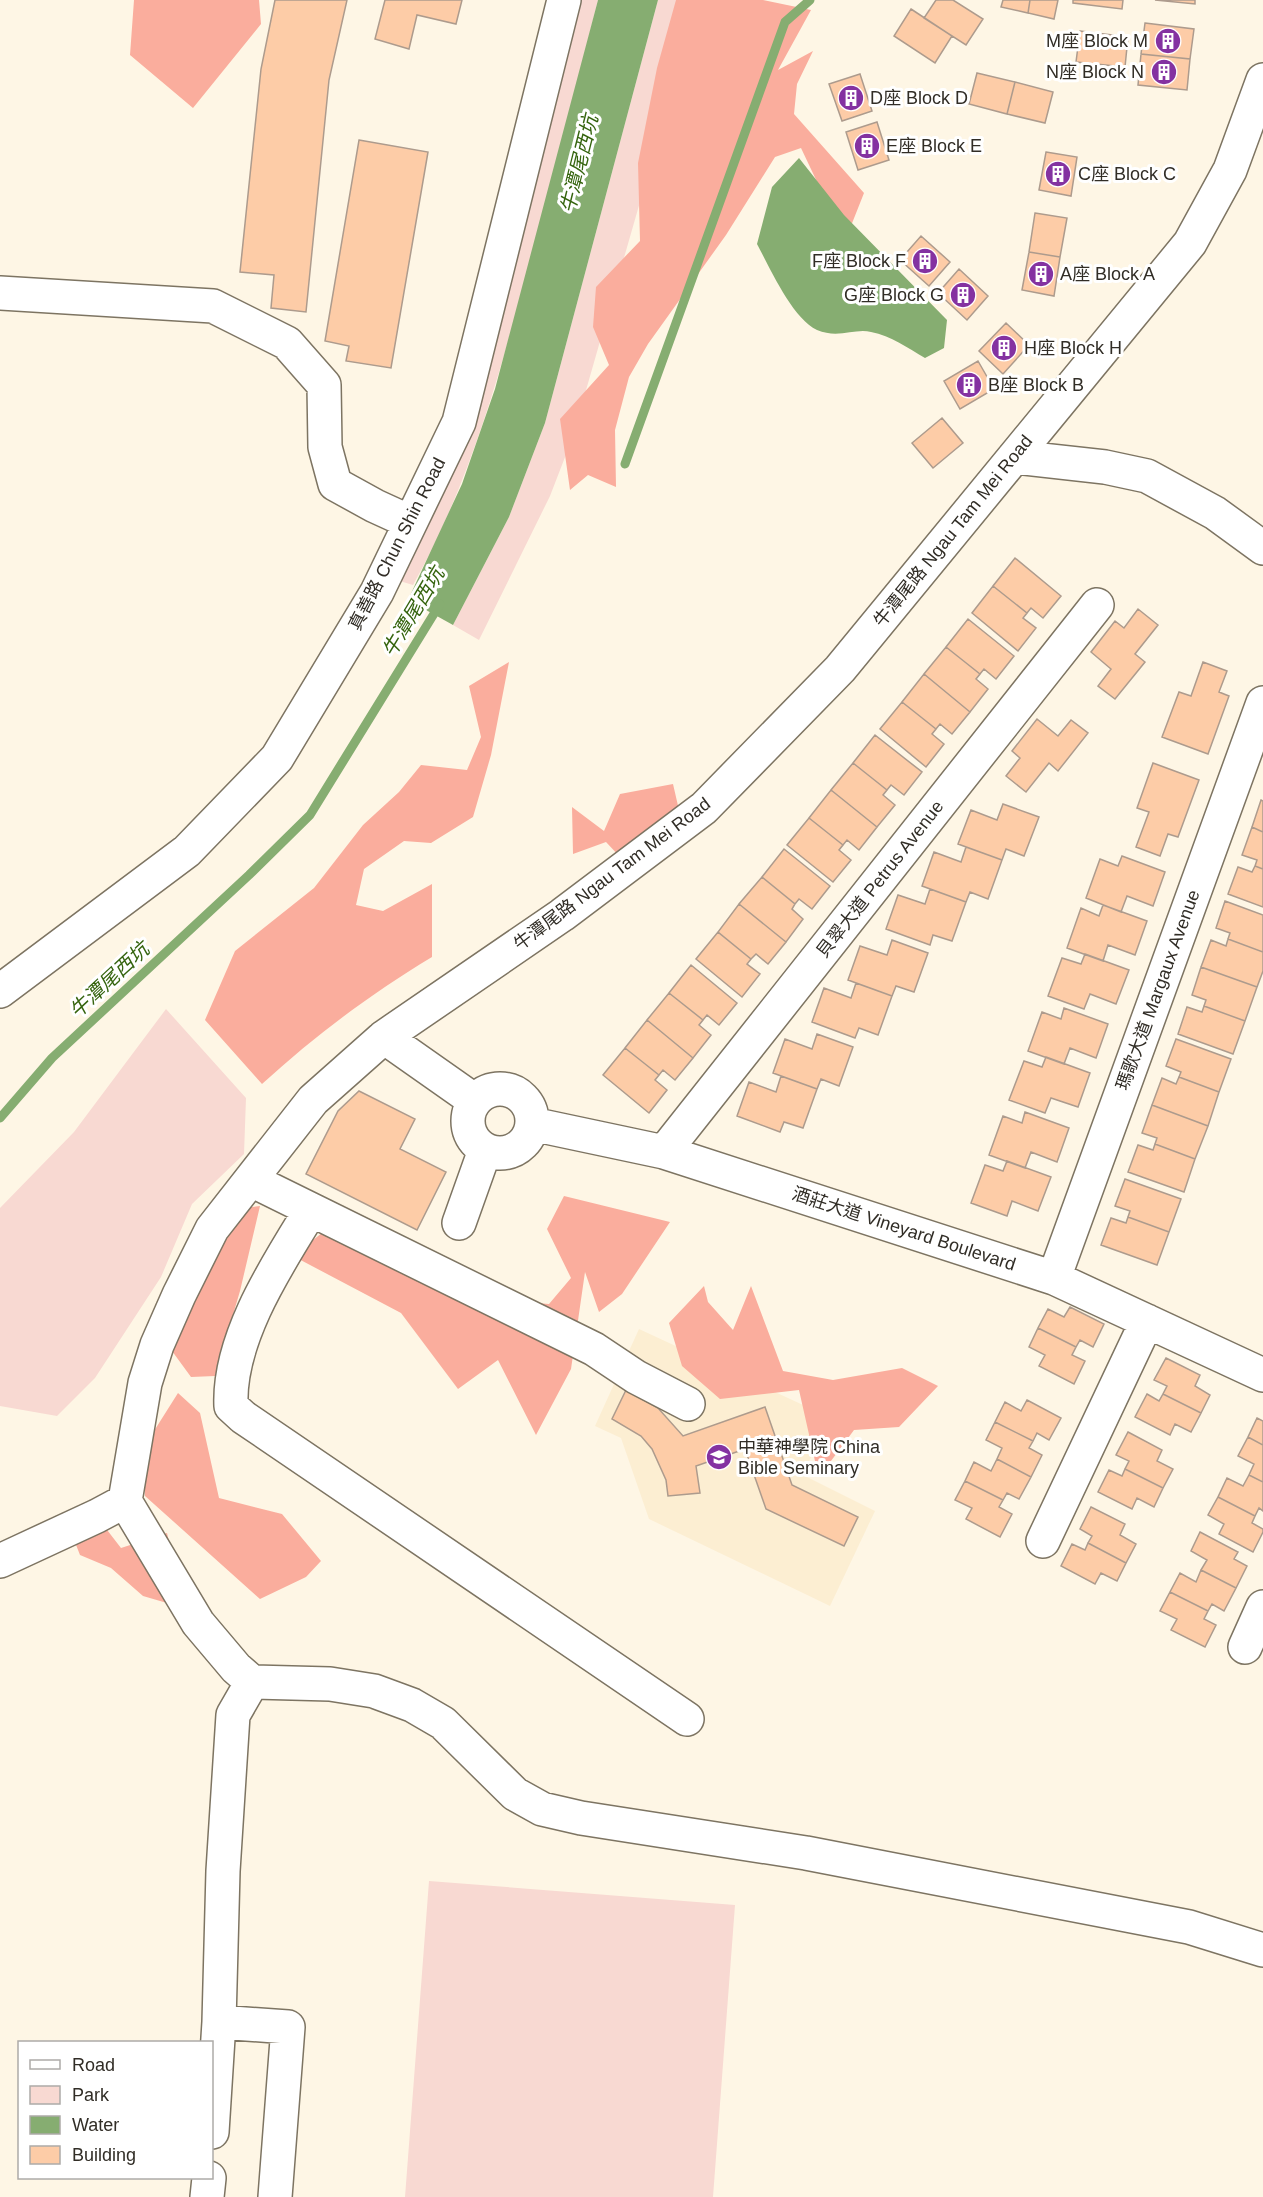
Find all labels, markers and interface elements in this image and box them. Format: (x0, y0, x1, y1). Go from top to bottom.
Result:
building icon: M座 Block M (1153, 26, 1183, 56)
place label: M座 Block M (1046, 31, 1148, 51)
building icon: N座 Block N (1149, 57, 1179, 87)
place label: N座 Block N (1046, 62, 1144, 82)
building icon: D座 Block D (836, 83, 866, 113)
place label: D座 Block D (870, 88, 968, 108)
water label: 牛潭尾西坑 (556, 110, 602, 215)
building icon: E座 Block E (852, 131, 882, 161)
place label: E座 Block E (886, 136, 982, 156)
building icon: C座 Block C (1043, 159, 1073, 189)
place label: C座 Block C (1078, 164, 1176, 184)
building icon: F座 Block F (910, 246, 940, 276)
place label: F座 Block F (812, 251, 906, 271)
building icon: A座 Block A (1026, 259, 1056, 289)
place label: A座 Block A (1060, 264, 1155, 284)
building icon: G座 Block G (948, 280, 978, 310)
place label: G座 Block G (844, 285, 944, 305)
building icon: H座 Block H (989, 333, 1019, 363)
place label: H座 Block H (1024, 338, 1122, 358)
building icon: B座 Block B (954, 370, 984, 400)
place label: B座 Block B (988, 375, 1084, 395)
street label: 牛潭尾路 Ngau Tam Mei Road (869, 431, 1037, 631)
street label: 真善路 Chun Shin Road (345, 454, 449, 634)
water label: 牛潭尾西坑 (378, 561, 450, 661)
street label: 牛潭尾路 Ngau Tam Mei Road (510, 794, 714, 954)
street label: 貝翠大道 Petrus Avenue (812, 796, 948, 962)
street label: 瑪歌大道 Margaux Avenue (1112, 887, 1204, 1093)
water label: 牛潭尾西坑 (65, 936, 155, 1022)
street label: 酒莊大道 Vineyard Boulevard (790, 1183, 1018, 1275)
place label: 中華神學院 China Bible Seminary (738, 1437, 881, 1478)
school or university icon: 中華神學院 China Bible Seminary (704, 1442, 734, 1472)
legend (18, 2041, 213, 2179)
text: Road (72, 2055, 115, 2075)
text: Park (72, 2085, 110, 2105)
text: Water (72, 2115, 119, 2135)
text: Building (72, 2145, 136, 2165)

